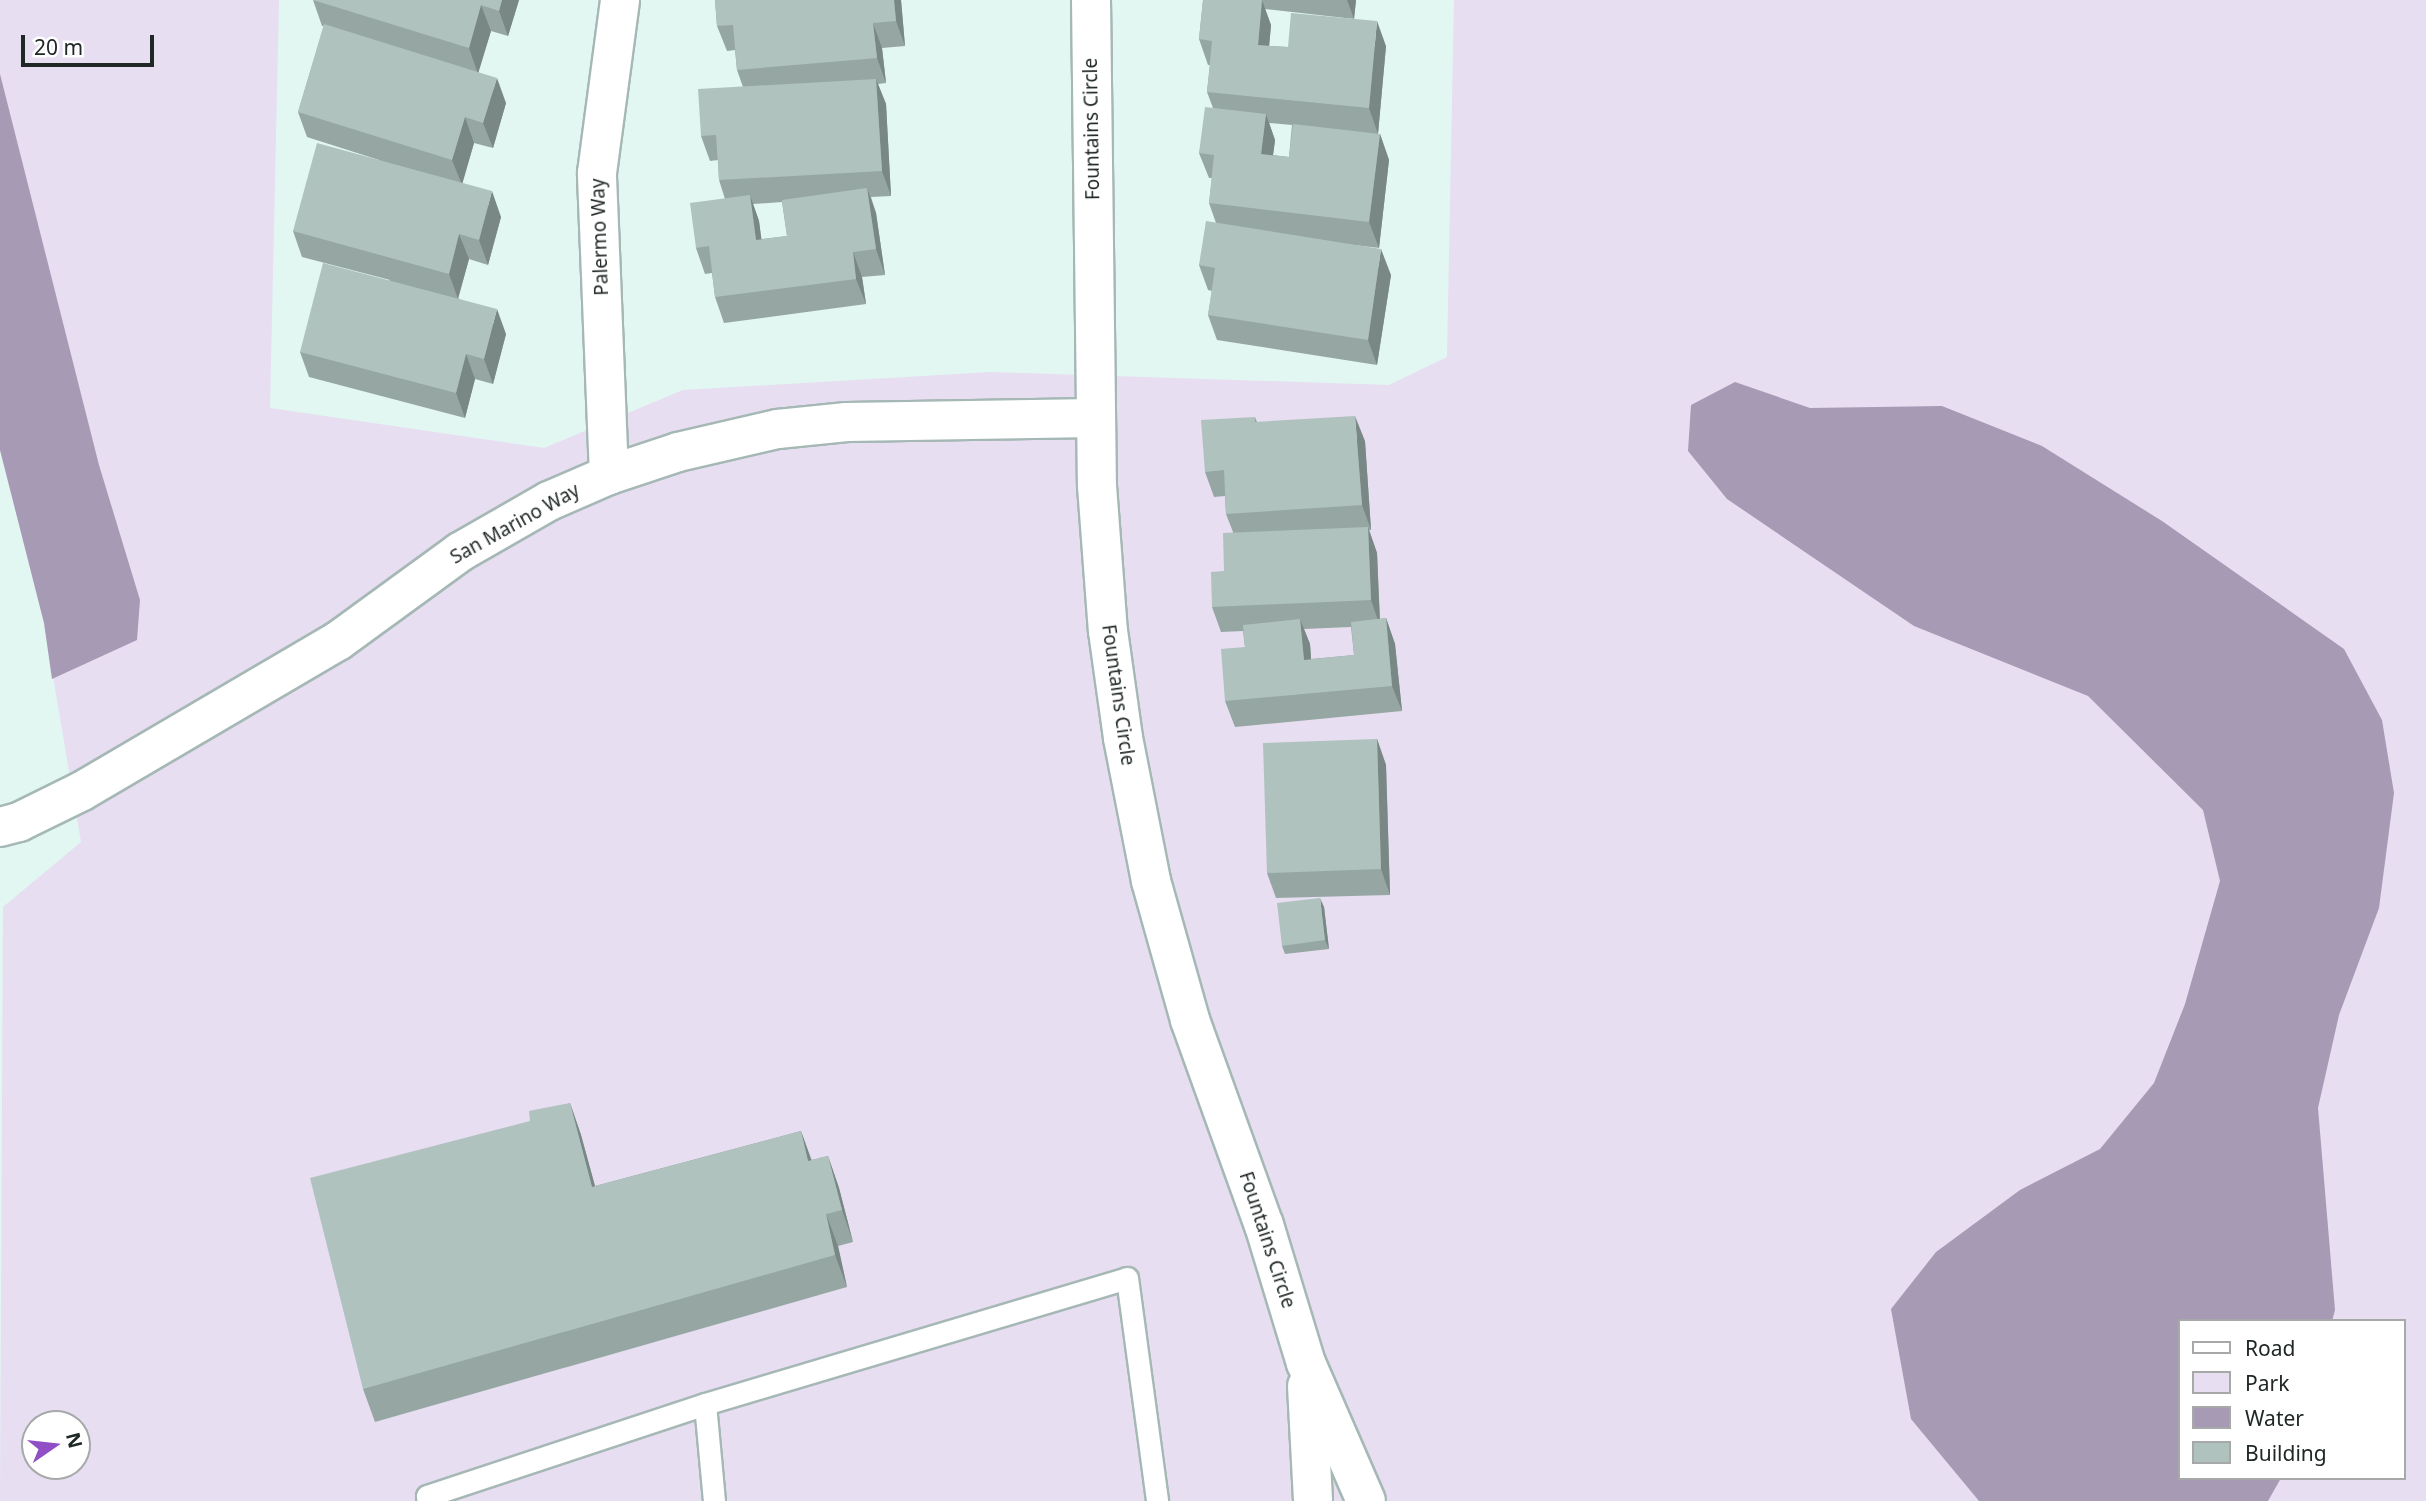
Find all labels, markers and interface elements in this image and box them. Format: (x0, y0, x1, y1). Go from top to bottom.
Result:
scale bar (24, 21, 158, 65)
text: 20 m (34, 33, 83, 61)
street label: Fountains Circle (1079, 58, 1105, 200)
street label: Palermo Way (587, 178, 613, 296)
street label: San Marino Way (446, 479, 584, 569)
street label: Fountains Circle (1097, 623, 1139, 767)
street label: Fountains Circle (1234, 1169, 1300, 1311)
legend (2178, 1319, 2405, 1480)
text: Road (2245, 1334, 2295, 1362)
text: Park (2245, 1369, 2289, 1397)
text: Water (2245, 1404, 2304, 1432)
north arrow (21, 1410, 91, 1480)
text: N (60, 1430, 89, 1451)
text: Building (2245, 1439, 2327, 1467)

